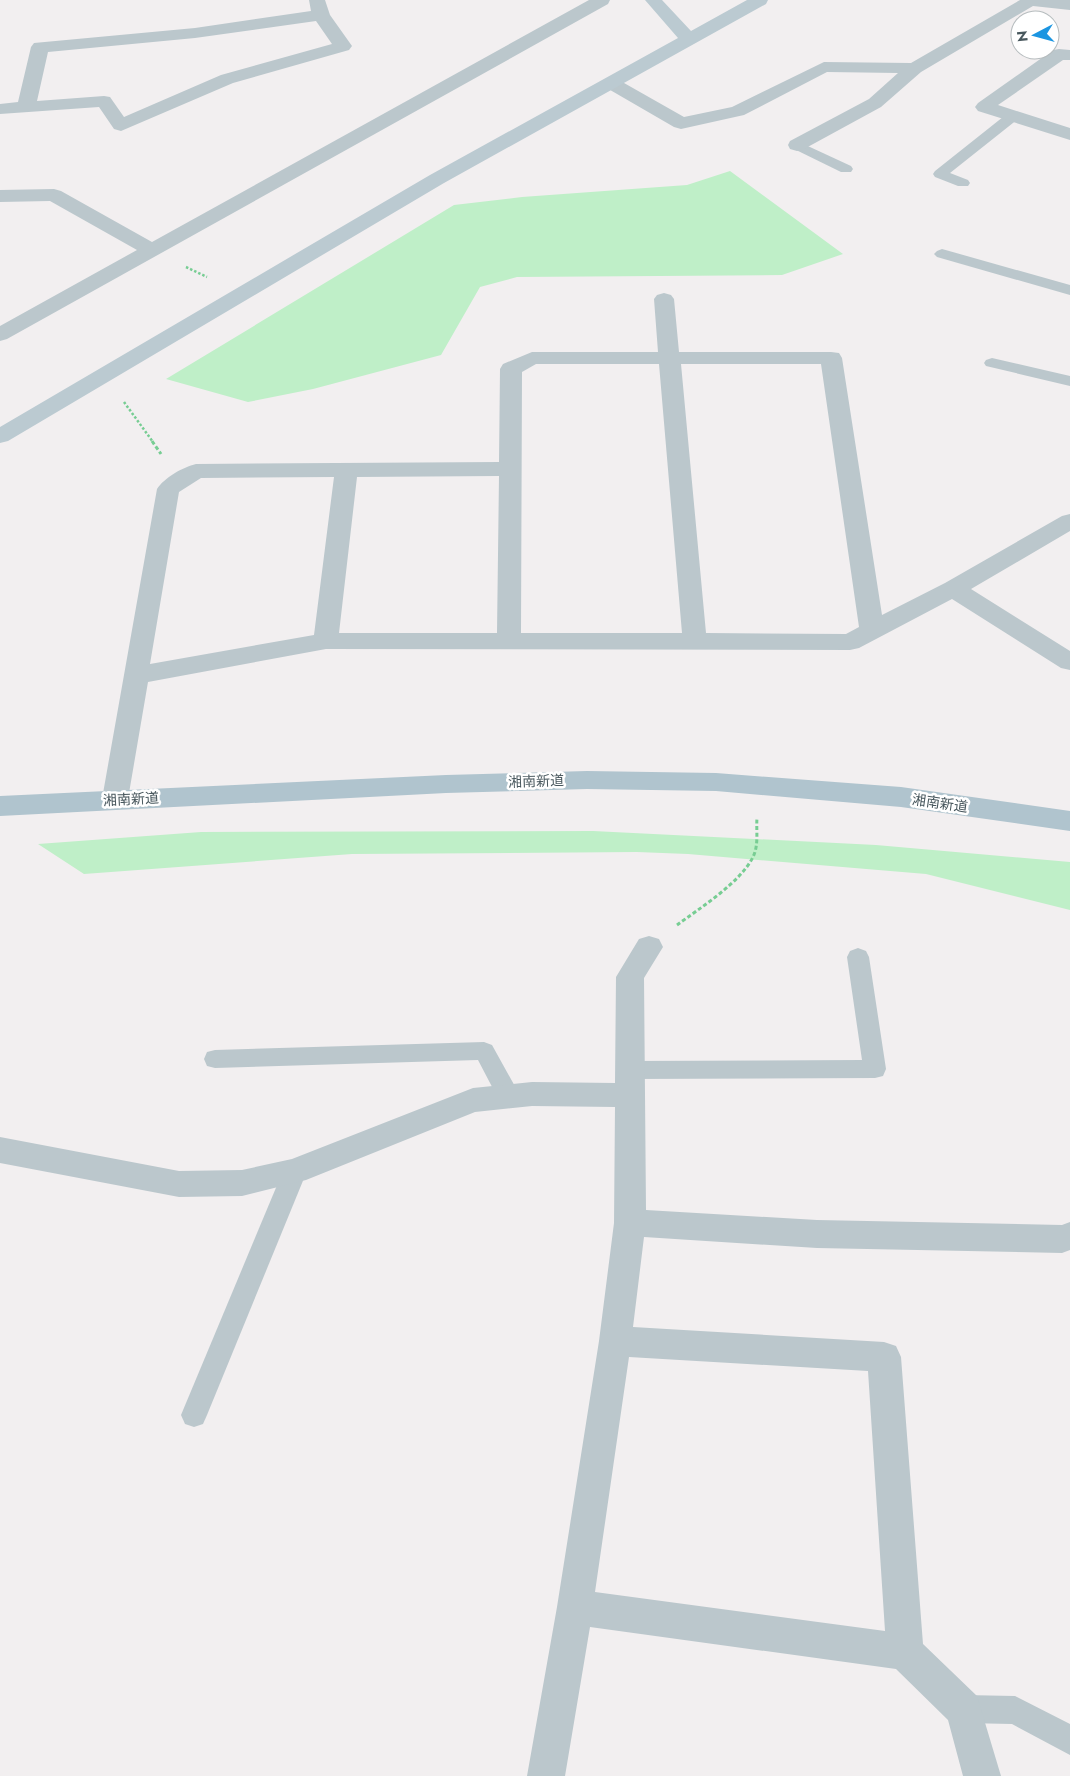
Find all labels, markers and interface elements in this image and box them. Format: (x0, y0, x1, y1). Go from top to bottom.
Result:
north arrow (1010, 10, 1060, 60)
text: N (1012, 30, 1033, 43)
street label: 湘南新道 (508, 770, 564, 792)
street label: 湘南新道 (103, 788, 159, 810)
street label: 湘南新道 (911, 789, 969, 817)

